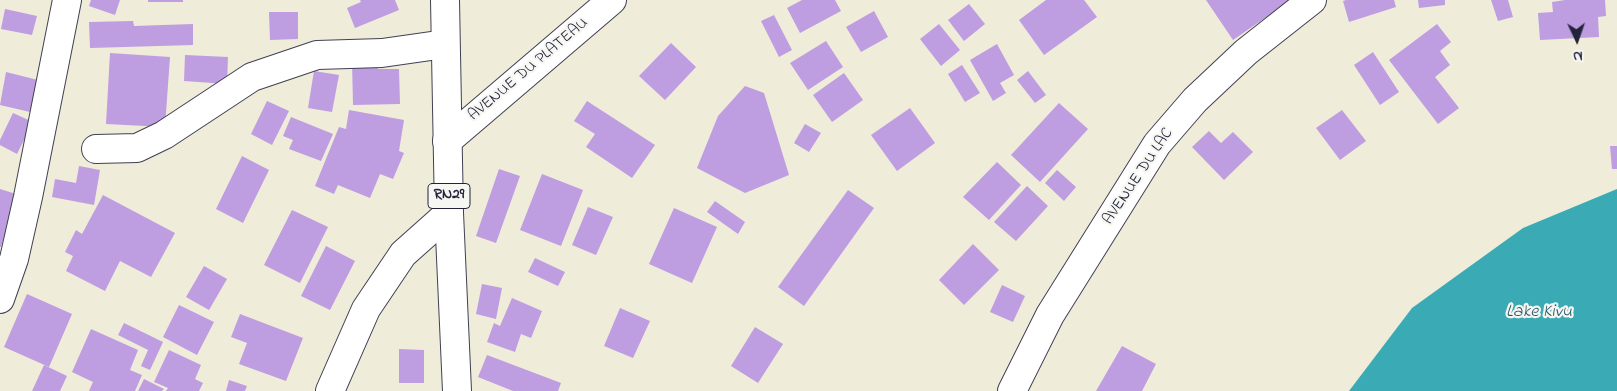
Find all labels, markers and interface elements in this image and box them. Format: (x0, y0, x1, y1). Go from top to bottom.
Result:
street label: AVENUE DU PLATEAU (465, 14, 593, 126)
north arrow (1552, 15, 1602, 65)
text: N (1573, 45, 1583, 66)
street label: AVENUE DU LAC (1100, 125, 1178, 229)
road number: RN29 (428, 184, 470, 208)
water label: Lake Kivu (1506, 302, 1572, 324)

